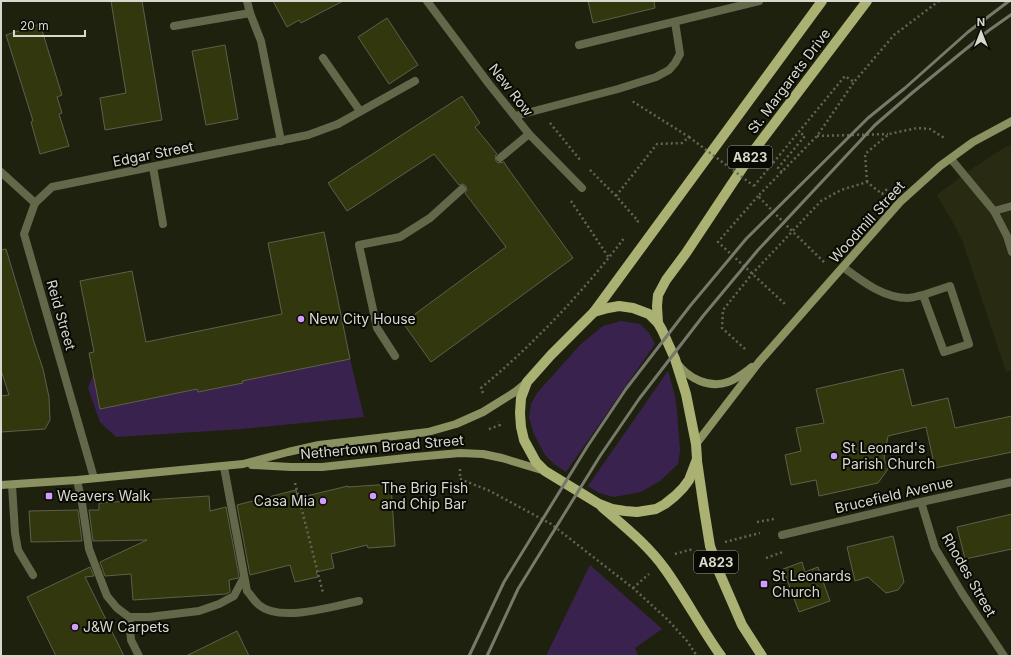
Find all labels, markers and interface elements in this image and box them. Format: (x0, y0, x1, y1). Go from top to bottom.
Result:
scale bar (14, 12, 85, 38)
north arrow (961, 12, 1001, 52)
text: N (977, 15, 985, 29)
text: 20 m (20, 18, 49, 33)
street label: St. Margarets Drive (744, 25, 834, 137)
street label: New Row (486, 60, 537, 119)
street label: Edgar Street (111, 137, 195, 170)
road number: A823 (728, 146, 772, 168)
street label: Woodmill Street (825, 177, 908, 266)
street label: Reid Street (43, 278, 80, 352)
place label: New City House (309, 310, 416, 327)
marker: New City House (296, 314, 306, 324)
street label: Nethertown Broad Street (299, 431, 465, 462)
place label: St Leonard's Parish Church (842, 439, 935, 472)
marker: St Leonard's Parish Church (829, 451, 839, 461)
street label: Brucefield Avenue (833, 473, 955, 516)
place label: The Brig Fish and Chip Bar (381, 479, 468, 512)
place label: Weavers Walk (57, 487, 151, 504)
marker: Weavers Walk (44, 491, 54, 501)
marker: The Brig Fish and Chip Bar (368, 491, 378, 501)
place label: Casa Mia (254, 492, 315, 509)
marker: Casa Mia (318, 496, 328, 506)
street label: Rhodes Street (939, 530, 1000, 620)
road number: A823 (694, 551, 738, 573)
place label: St Leonards Church (772, 567, 851, 600)
marker: St Leonards Church (759, 579, 769, 589)
place label: J&W Carpets (83, 618, 169, 635)
marker: J&W Carpets (70, 622, 80, 632)

